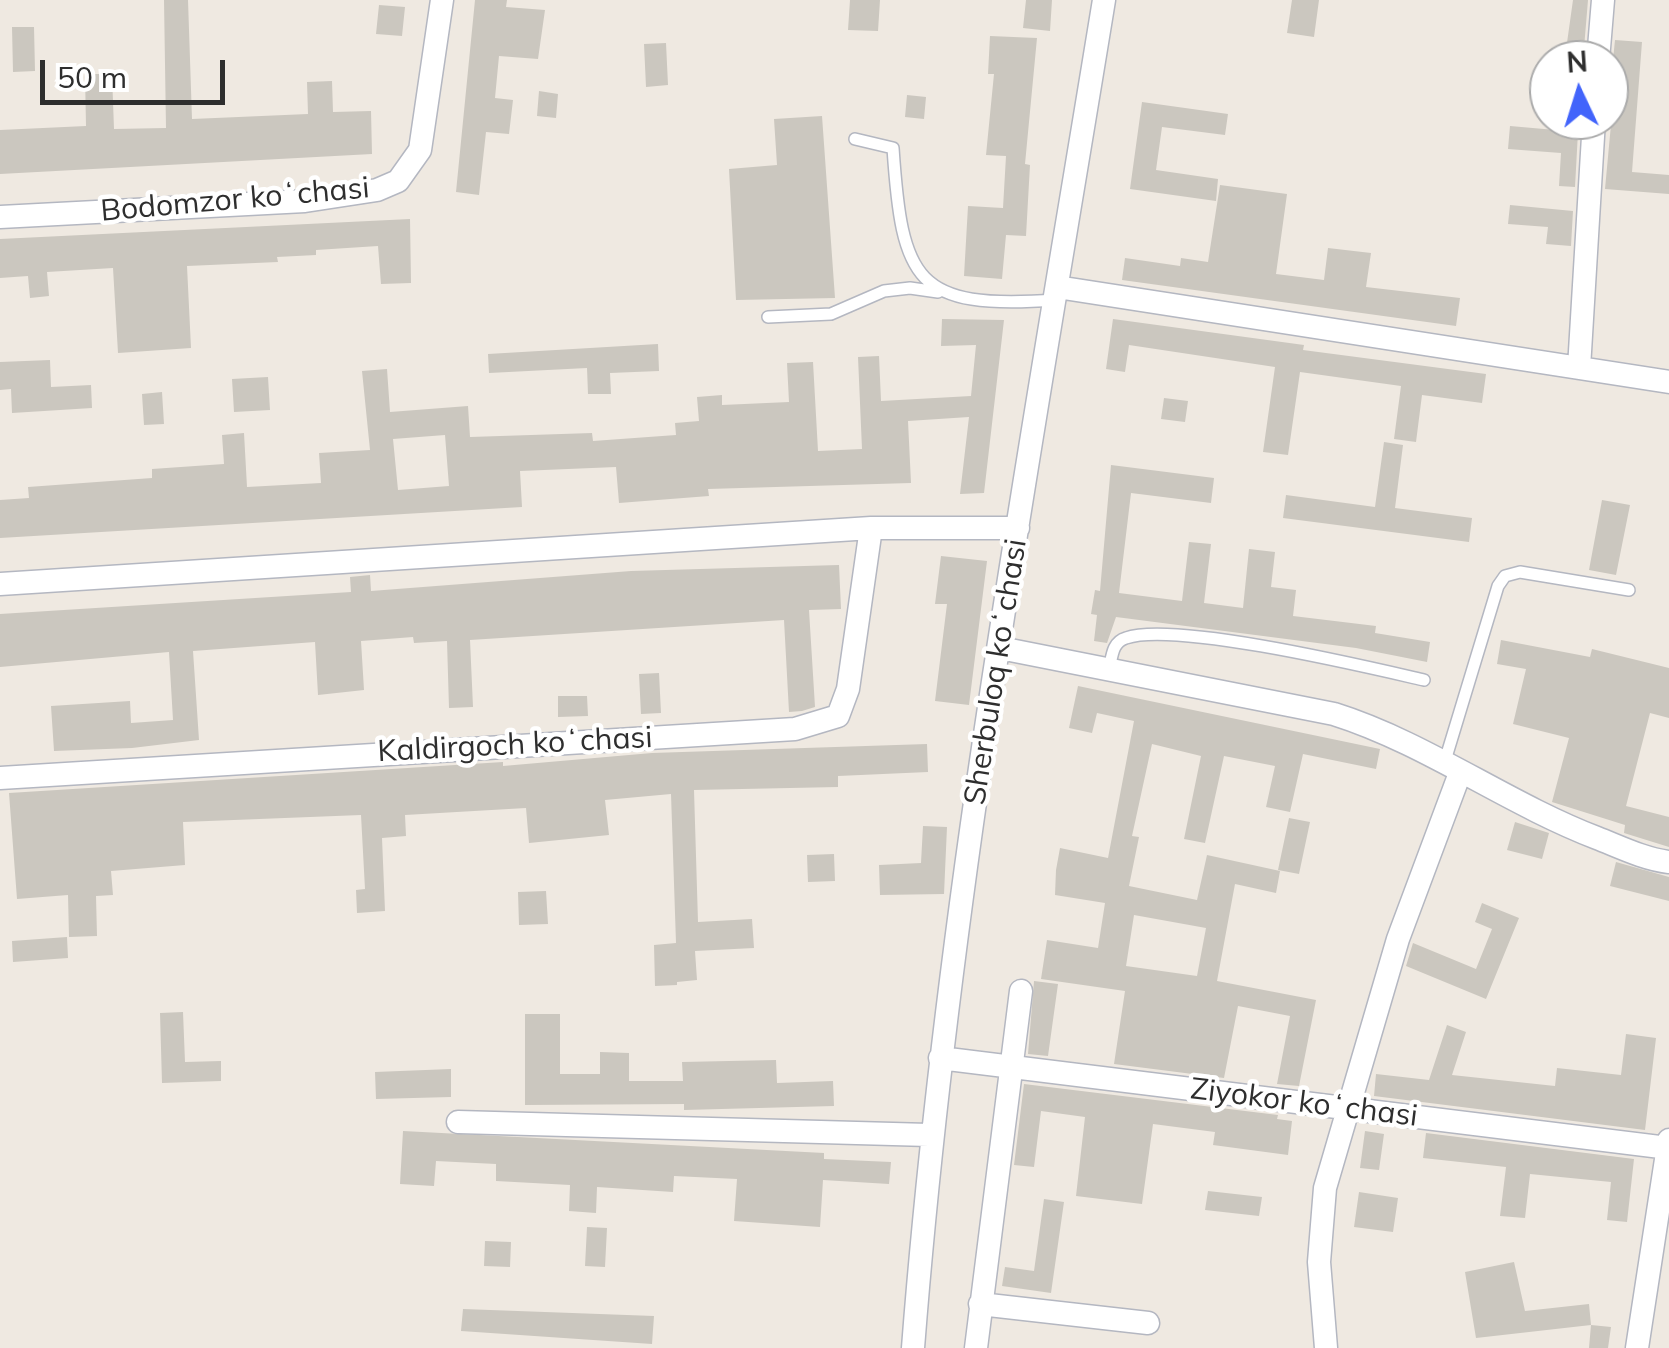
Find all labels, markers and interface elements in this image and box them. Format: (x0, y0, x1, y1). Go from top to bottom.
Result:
scale bar (45, 40, 230, 102)
north arrow (1529, 40, 1629, 140)
text: N (1565, 43, 1589, 80)
text: 50 m (57, 58, 127, 96)
street label: Bodomzor koʻchasi (99, 170, 371, 230)
street label: Sherbuloq koʻchasi (957, 537, 1035, 807)
street label: Kaldirgoch koʻchasi (377, 720, 653, 770)
street label: Ziyokor koʻchasi (1188, 1071, 1420, 1135)

